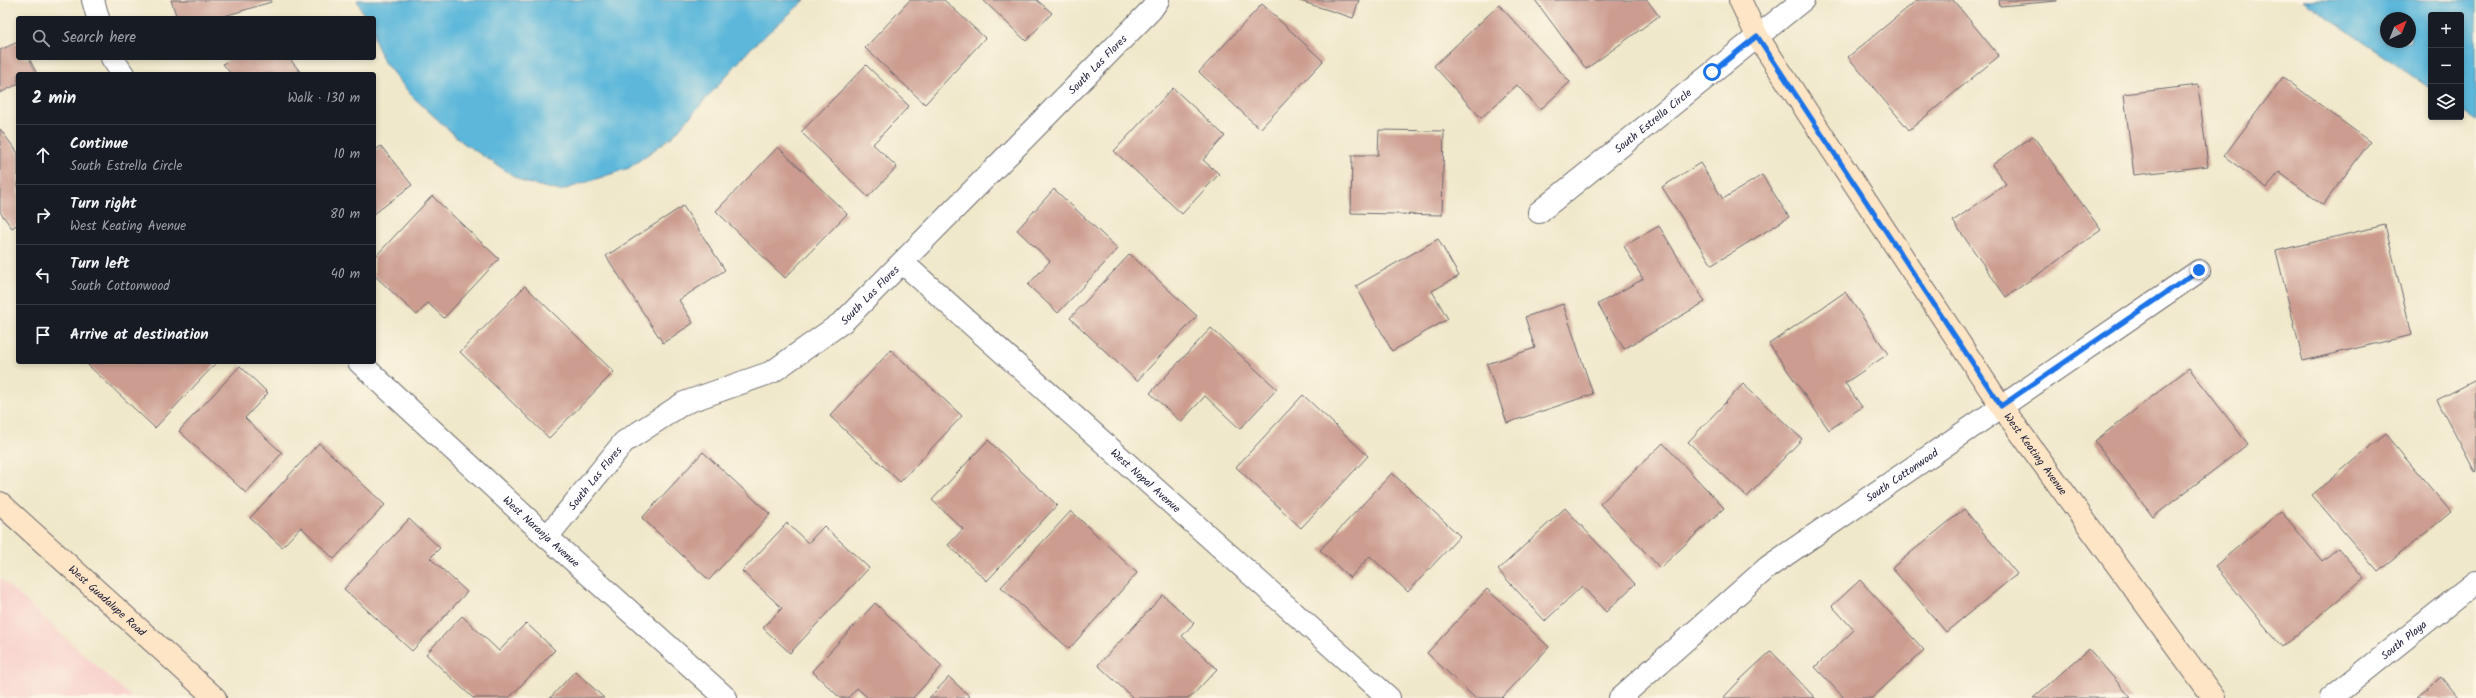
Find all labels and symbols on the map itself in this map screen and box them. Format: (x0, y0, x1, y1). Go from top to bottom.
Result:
north arrow (2380, 12, 2416, 48)
street label: South Las Flores (1064, 31, 1132, 99)
route start (1703, 63, 1721, 81)
street label: South Estrella Circle (1611, 85, 1696, 158)
street label: South Las Flores (837, 261, 904, 330)
route end (2190, 261, 2208, 279)
street label: West Keating Avenue (1999, 409, 2071, 499)
street label: South Las Flores (564, 442, 627, 514)
street label: South Cottonwood (1862, 444, 1943, 507)
street label: West Nopal Avenue (1106, 445, 1185, 518)
street label: West Naranja Avenue (498, 492, 583, 572)
street label: West Guadalupe Road (64, 561, 150, 642)
street label: South Playa (2377, 617, 2431, 665)

